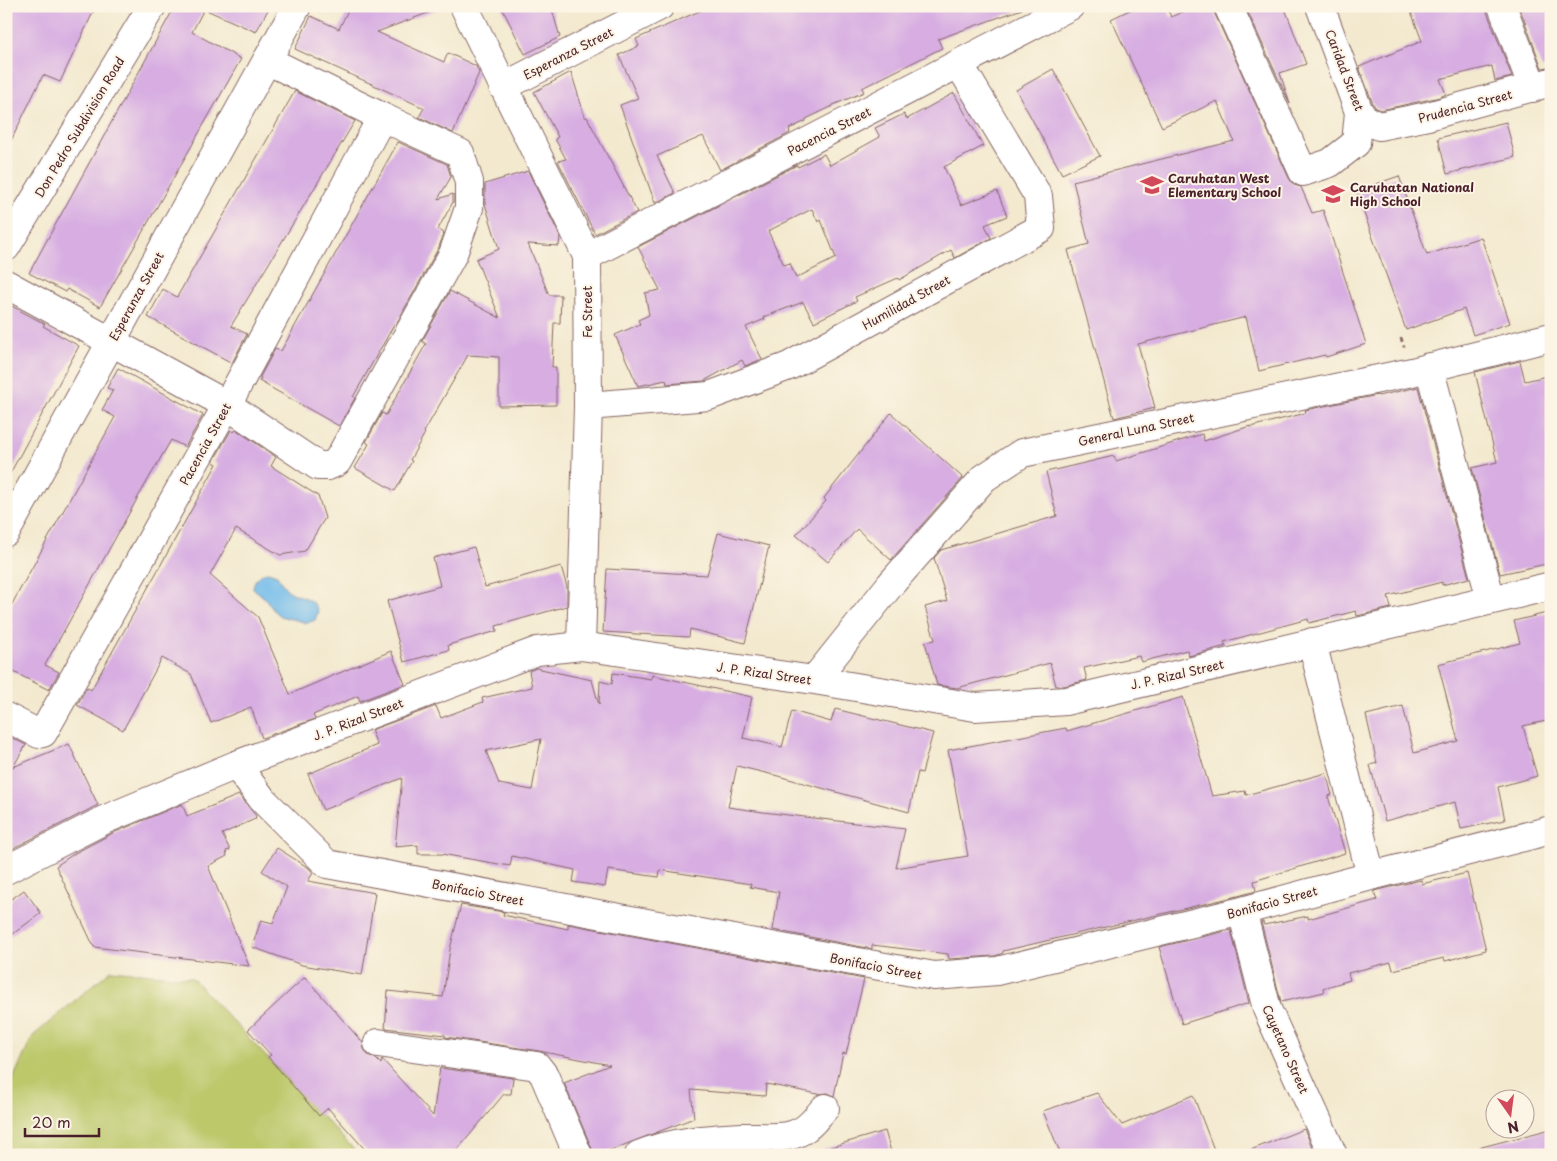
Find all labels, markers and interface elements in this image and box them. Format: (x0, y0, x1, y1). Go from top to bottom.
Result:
street label: Esperanza Street (520, 22, 616, 83)
street label: Caridad Street (1321, 27, 1369, 113)
street label: Don Pedro Subdivision Road (30, 53, 128, 201)
street label: Prudencia Street (1416, 85, 1514, 127)
street label: Pacencia Street (784, 102, 874, 160)
place label: Caruhatan West Elementary School (1168, 169, 1281, 201)
school or university icon: Caruhatan West Elementary School (1139, 172, 1165, 198)
place label: Caruhatan National High School (1350, 178, 1474, 210)
school or university icon: Caruhatan National High School (1320, 181, 1346, 207)
street label: Esperanza Street (104, 248, 168, 344)
street label: Humilidad Street (859, 270, 953, 334)
street label: Fe Street (578, 286, 596, 338)
street label: Pacencia Street (175, 399, 235, 489)
street label: General Luna Street (1076, 408, 1196, 450)
street label: J. P. Rizal Street (1129, 654, 1226, 693)
street label: J. P. Rizal Street (716, 657, 813, 689)
street label: J. P. Rizal Street (310, 693, 406, 744)
street label: Bonifacio Street (431, 874, 526, 910)
street label: Bonifacio Street (1225, 881, 1319, 923)
street label: Bonifacio Street (829, 948, 924, 984)
street label: Cayetano Street (1258, 1002, 1314, 1096)
north arrow (1484, 1088, 1534, 1138)
scale bar (25, 1106, 99, 1138)
text: 20 m (32, 1110, 71, 1133)
text: N (1505, 1116, 1521, 1139)

